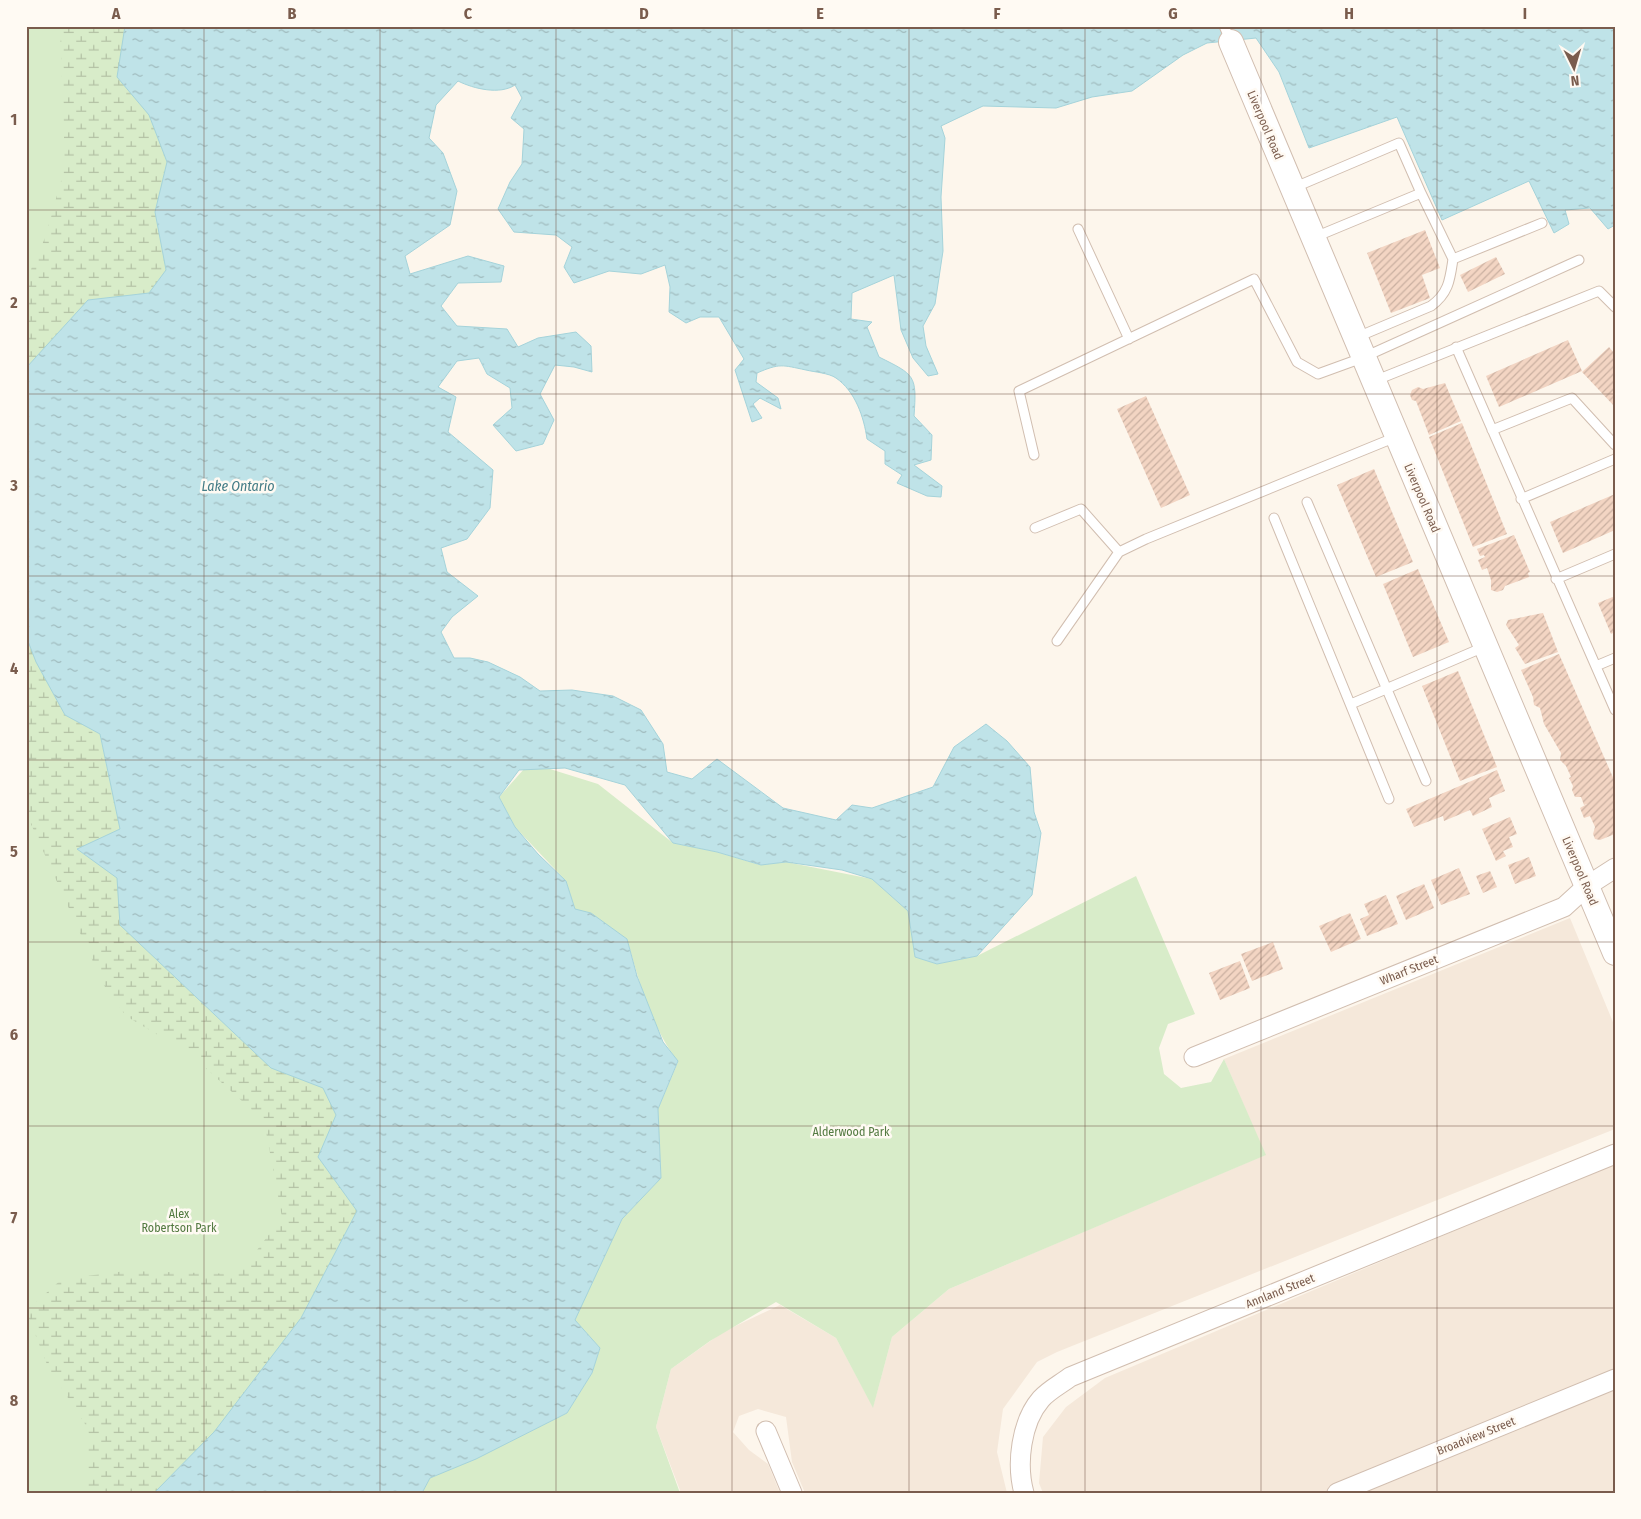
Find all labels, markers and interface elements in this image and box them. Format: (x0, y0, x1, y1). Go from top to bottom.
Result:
text: A (111, 4, 121, 23)
text: B (288, 4, 297, 23)
text: C (464, 4, 473, 23)
text: D (639, 4, 649, 23)
text: E (816, 4, 824, 23)
text: F (993, 4, 1001, 23)
text: G (1168, 4, 1178, 23)
text: H (1344, 4, 1354, 23)
text: I (1523, 4, 1527, 23)
north arrow (1548, 42, 1598, 92)
text: N (1570, 72, 1580, 89)
street label: Liverpool Road (1244, 88, 1286, 162)
text: 1 (11, 110, 17, 129)
text: 2 (9, 293, 18, 312)
street label: Liverpool Road (1401, 461, 1443, 535)
text: 3 (9, 476, 18, 495)
water label: Lake Ontario (201, 478, 275, 495)
text: 4 (10, 659, 18, 678)
street label: Liverpool Road (1559, 834, 1601, 908)
text: 5 (10, 842, 18, 861)
street label: Wharf Street (1378, 952, 1440, 988)
text: 6 (10, 1025, 18, 1044)
park label: Alderwood Park (812, 1125, 890, 1139)
park label: Alex Robertson Park (142, 1207, 217, 1235)
text: 7 (11, 1208, 18, 1227)
street label: Annland Street (1244, 1271, 1317, 1311)
text: 8 (10, 1391, 19, 1410)
street label: Broadview Street (1435, 1414, 1517, 1458)

